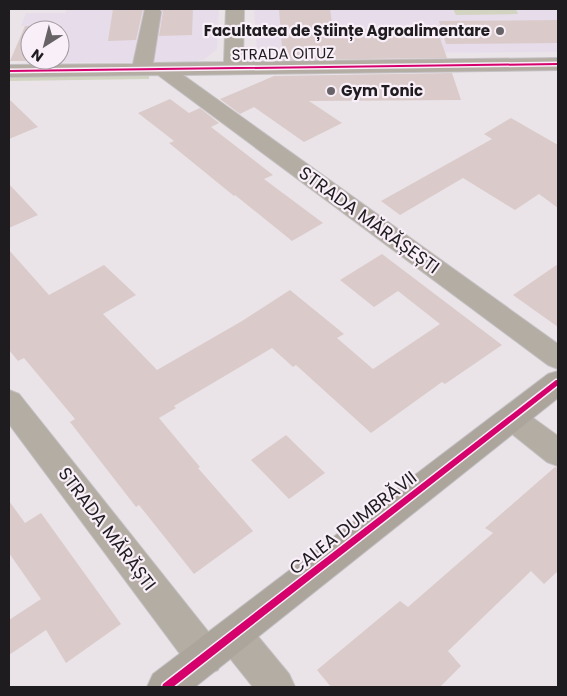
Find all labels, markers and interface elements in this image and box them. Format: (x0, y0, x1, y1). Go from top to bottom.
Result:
north arrow (20, 20, 70, 70)
place label: Facultatea de Științe Agroalimentare (204, 20, 490, 42)
marker: Facultatea de Științe Agroalimentare (494, 25, 506, 37)
street label: STRADA OITUZ (231, 42, 335, 65)
text: N (27, 44, 47, 67)
place label: Gym Tonic (341, 80, 423, 101)
marker: Gym Tonic (325, 85, 337, 97)
street label: STRADA MĂRĂȘEȘTI (294, 160, 445, 279)
street label: STRADA MĂRĂȘTI (53, 462, 162, 596)
street label: CALEA DUMBRĂVII (284, 465, 422, 580)

